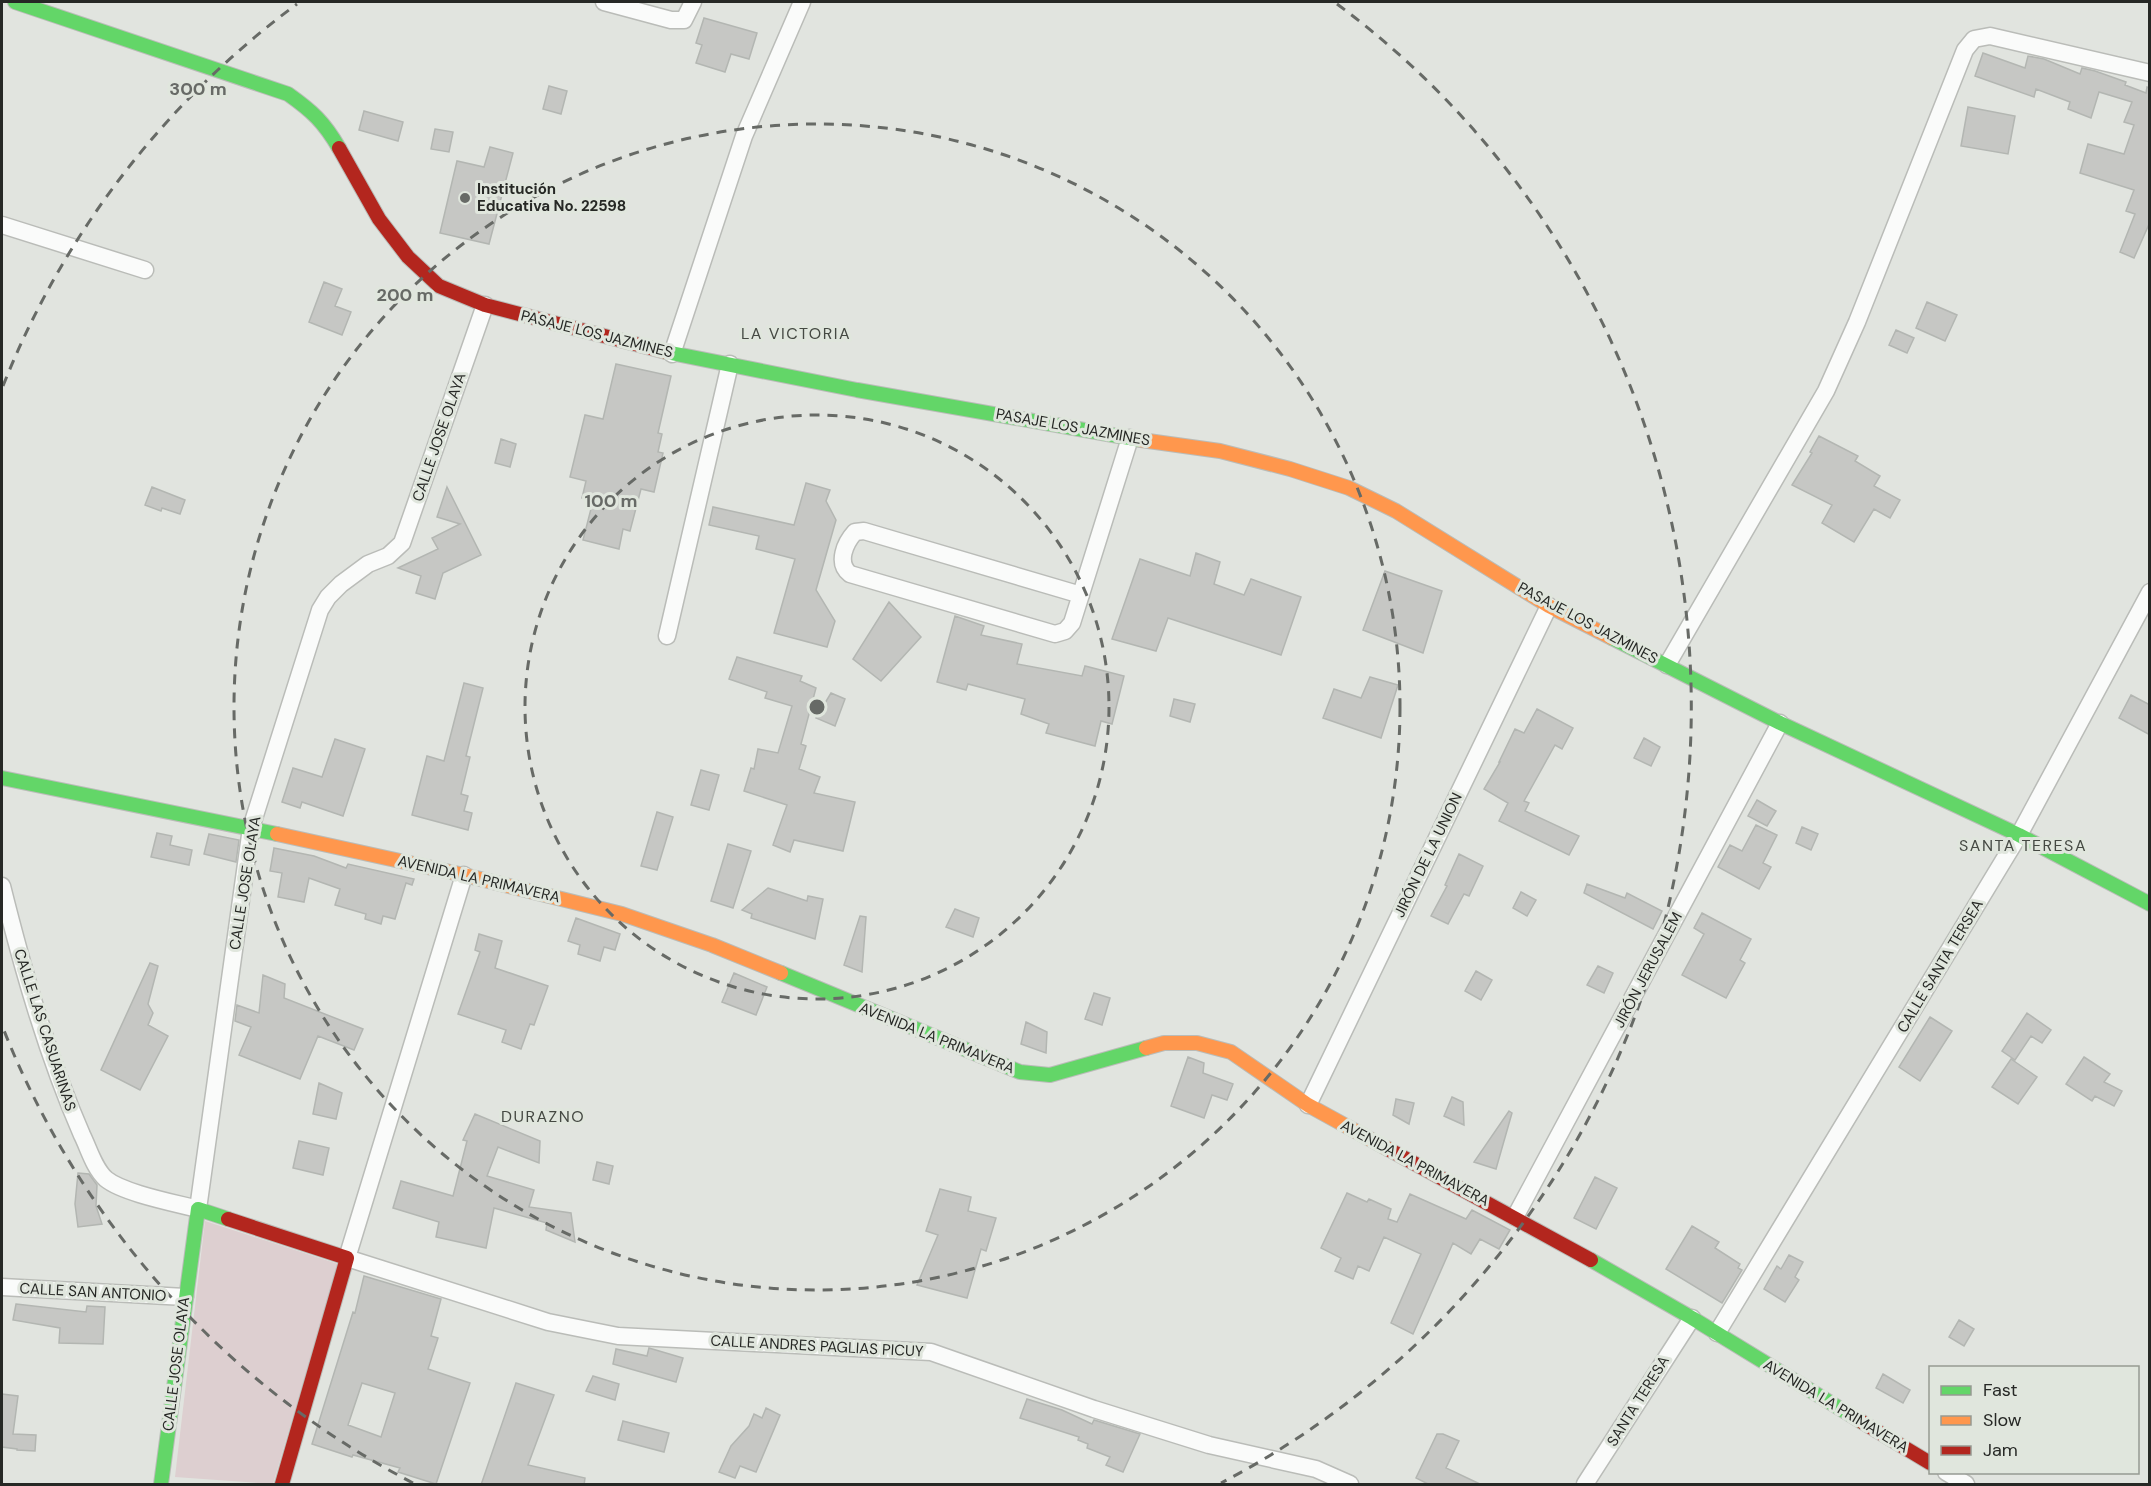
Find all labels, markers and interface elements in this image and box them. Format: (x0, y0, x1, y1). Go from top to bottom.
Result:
text: 300 m (169, 77, 227, 101)
place label: Institución Educativa No. 22598 (477, 179, 626, 216)
marker: Institución Educativa No. 22598 (458, 191, 472, 205)
text: 200 m (377, 283, 433, 307)
street label: PASAJE LOS JAZMINES (519, 305, 675, 363)
district label: LA VICTORIA (741, 323, 851, 344)
street label: CALLE JOSE OLAYA (408, 370, 470, 504)
street label: PASAJE LOS JAZMINES (994, 404, 1152, 450)
text: 100 m (584, 489, 638, 513)
street label: PASAJE LOS JAZMINES (1514, 578, 1662, 669)
centre of rings (807, 697, 827, 717)
street label: JIRÓN DE LA UNION (1389, 789, 1467, 921)
street label: CALLE JOSE OLAYA (225, 815, 265, 951)
district label: SANTA TERESA (1959, 835, 2087, 856)
street label: AVENIDA LA PRIMAVERA (396, 851, 562, 907)
street label: CALLE SANTA TERSEA (1892, 896, 1988, 1036)
street label: JIRÓN JERUSALEM (1609, 909, 1687, 1031)
street label: CALLE LAS CASUARINAS (9, 946, 81, 1114)
street label: AVENIDA LA PRIMAVERA (856, 998, 1018, 1078)
district label: DURAZNO (501, 1106, 585, 1127)
street label: AVENIDA LA PRIMAVERA (1337, 1115, 1493, 1211)
street label: CALLE SAN ANTONIO (19, 1278, 167, 1306)
street label: CALLE JOSE OLAYA (158, 1296, 194, 1432)
street label: CALLE ANDRES PAGLIAS PICUY (710, 1330, 924, 1362)
street label: SANTA TERESA (1602, 1352, 1674, 1450)
street label: AVENIDA LA PRIMAVERA (1760, 1355, 1912, 1457)
legend (1929, 1366, 2139, 1474)
text: Fast (1983, 1378, 2018, 1402)
text: Slow (1983, 1408, 2022, 1432)
text: Jam (1983, 1438, 2018, 1462)

